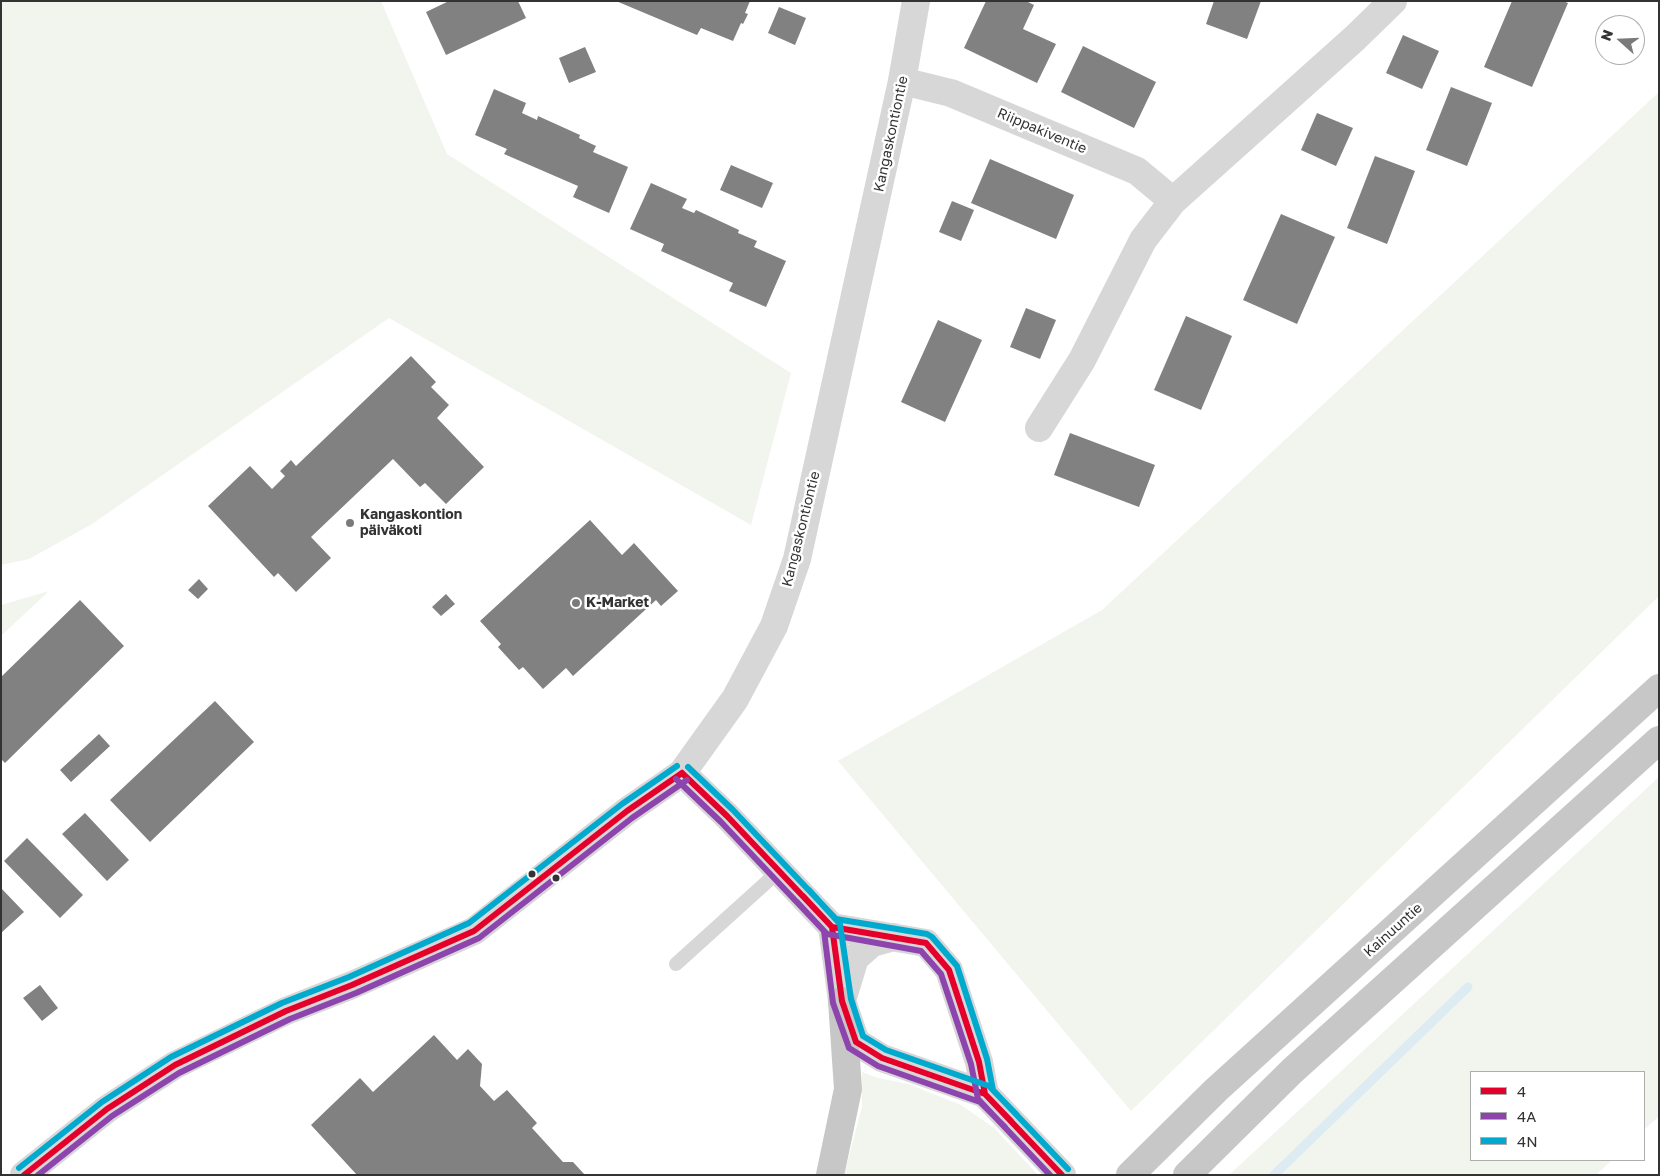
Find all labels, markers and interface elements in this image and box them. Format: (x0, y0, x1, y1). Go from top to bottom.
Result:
north arrow (1595, 15, 1645, 65)
text: N (1597, 27, 1616, 43)
street label: Kangaskontiontie (870, 74, 912, 194)
street label: Riippakiventie (995, 105, 1089, 157)
street label: Kangaskontiontie (779, 470, 823, 588)
place label: Kangaskontion päiväkoti (360, 507, 462, 540)
marker: Kangaskontion päiväkoti (344, 517, 356, 529)
place label: K-Market (586, 595, 649, 611)
marker: K-Market (570, 597, 582, 609)
unlabelled marker (527, 869, 537, 879)
unlabelled marker (551, 873, 561, 883)
street label: Kainuuntie (1360, 899, 1426, 961)
legend (1470, 1071, 1645, 1161)
text: 4 (1517, 1082, 1526, 1100)
text: 4A (1517, 1107, 1536, 1125)
text: 4N (1517, 1132, 1538, 1150)

